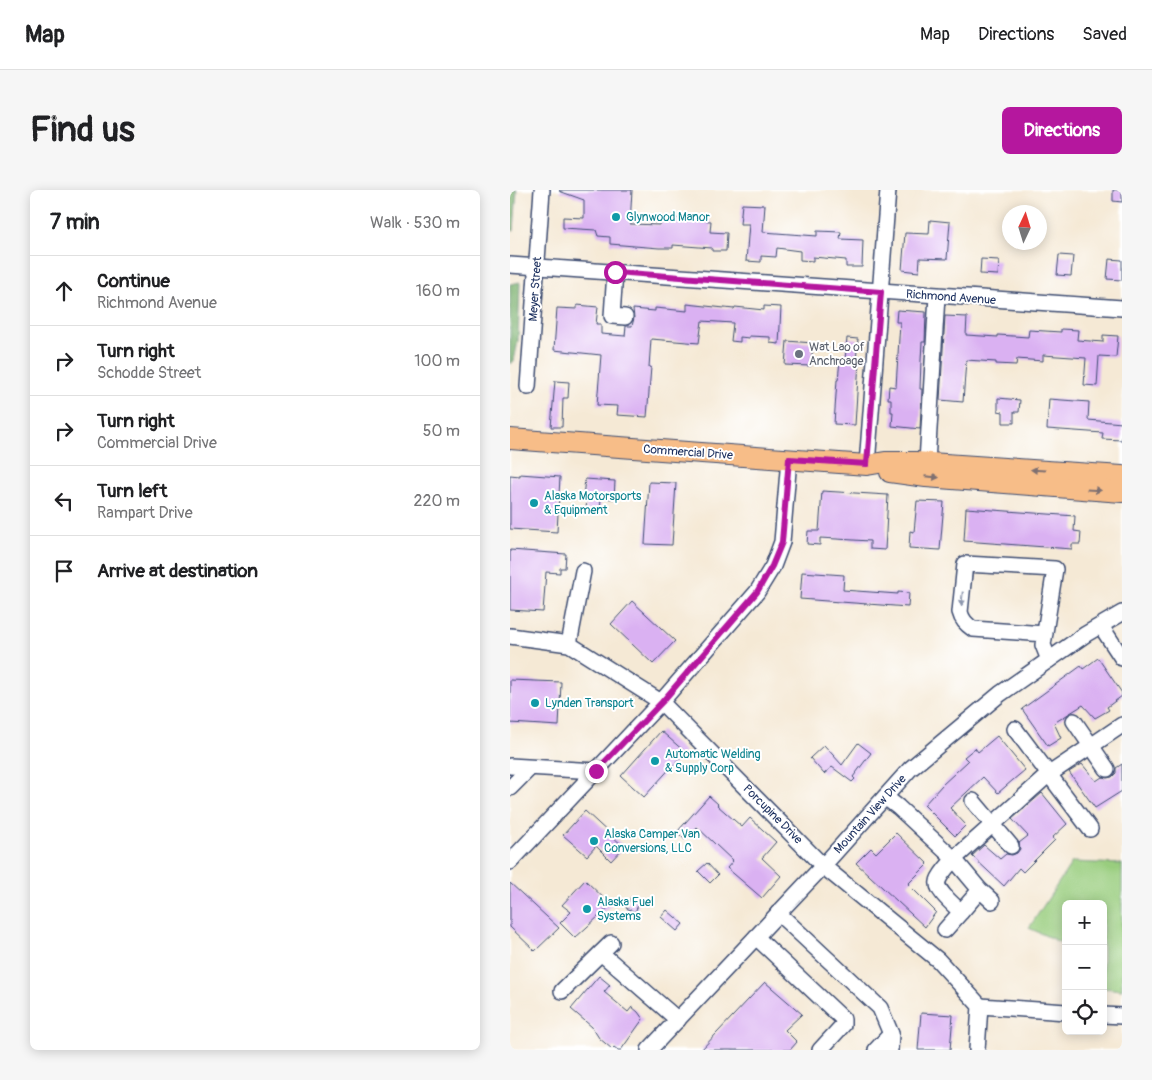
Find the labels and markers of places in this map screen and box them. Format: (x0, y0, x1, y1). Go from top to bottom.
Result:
place label: Glynwood Manor (626, 210, 710, 225)
marker: Glynwood Manor (610, 211, 622, 223)
place label: Wat Lao of Anchroage (809, 340, 865, 369)
marker: Wat Lao of Anchroage (793, 348, 805, 360)
place label: Alaska Motorsports & Equipment (544, 489, 642, 518)
marker: Alaska Motorsports & Equipment (528, 497, 540, 509)
place label: Lynden Transport (545, 696, 634, 711)
marker: Lynden Transport (529, 697, 541, 709)
place label: Automatic Welding & Supply Corp (665, 747, 761, 776)
marker: Automatic Welding & Supply Corp (649, 755, 661, 767)
place label: Alaska Camper Van Conversions, LLC (604, 827, 700, 856)
marker: Alaska Camper Van Conversions, LLC (588, 835, 600, 847)
place label: Alaska Fuel Systems (597, 895, 654, 924)
marker: Alaska Fuel Systems (581, 903, 593, 915)

